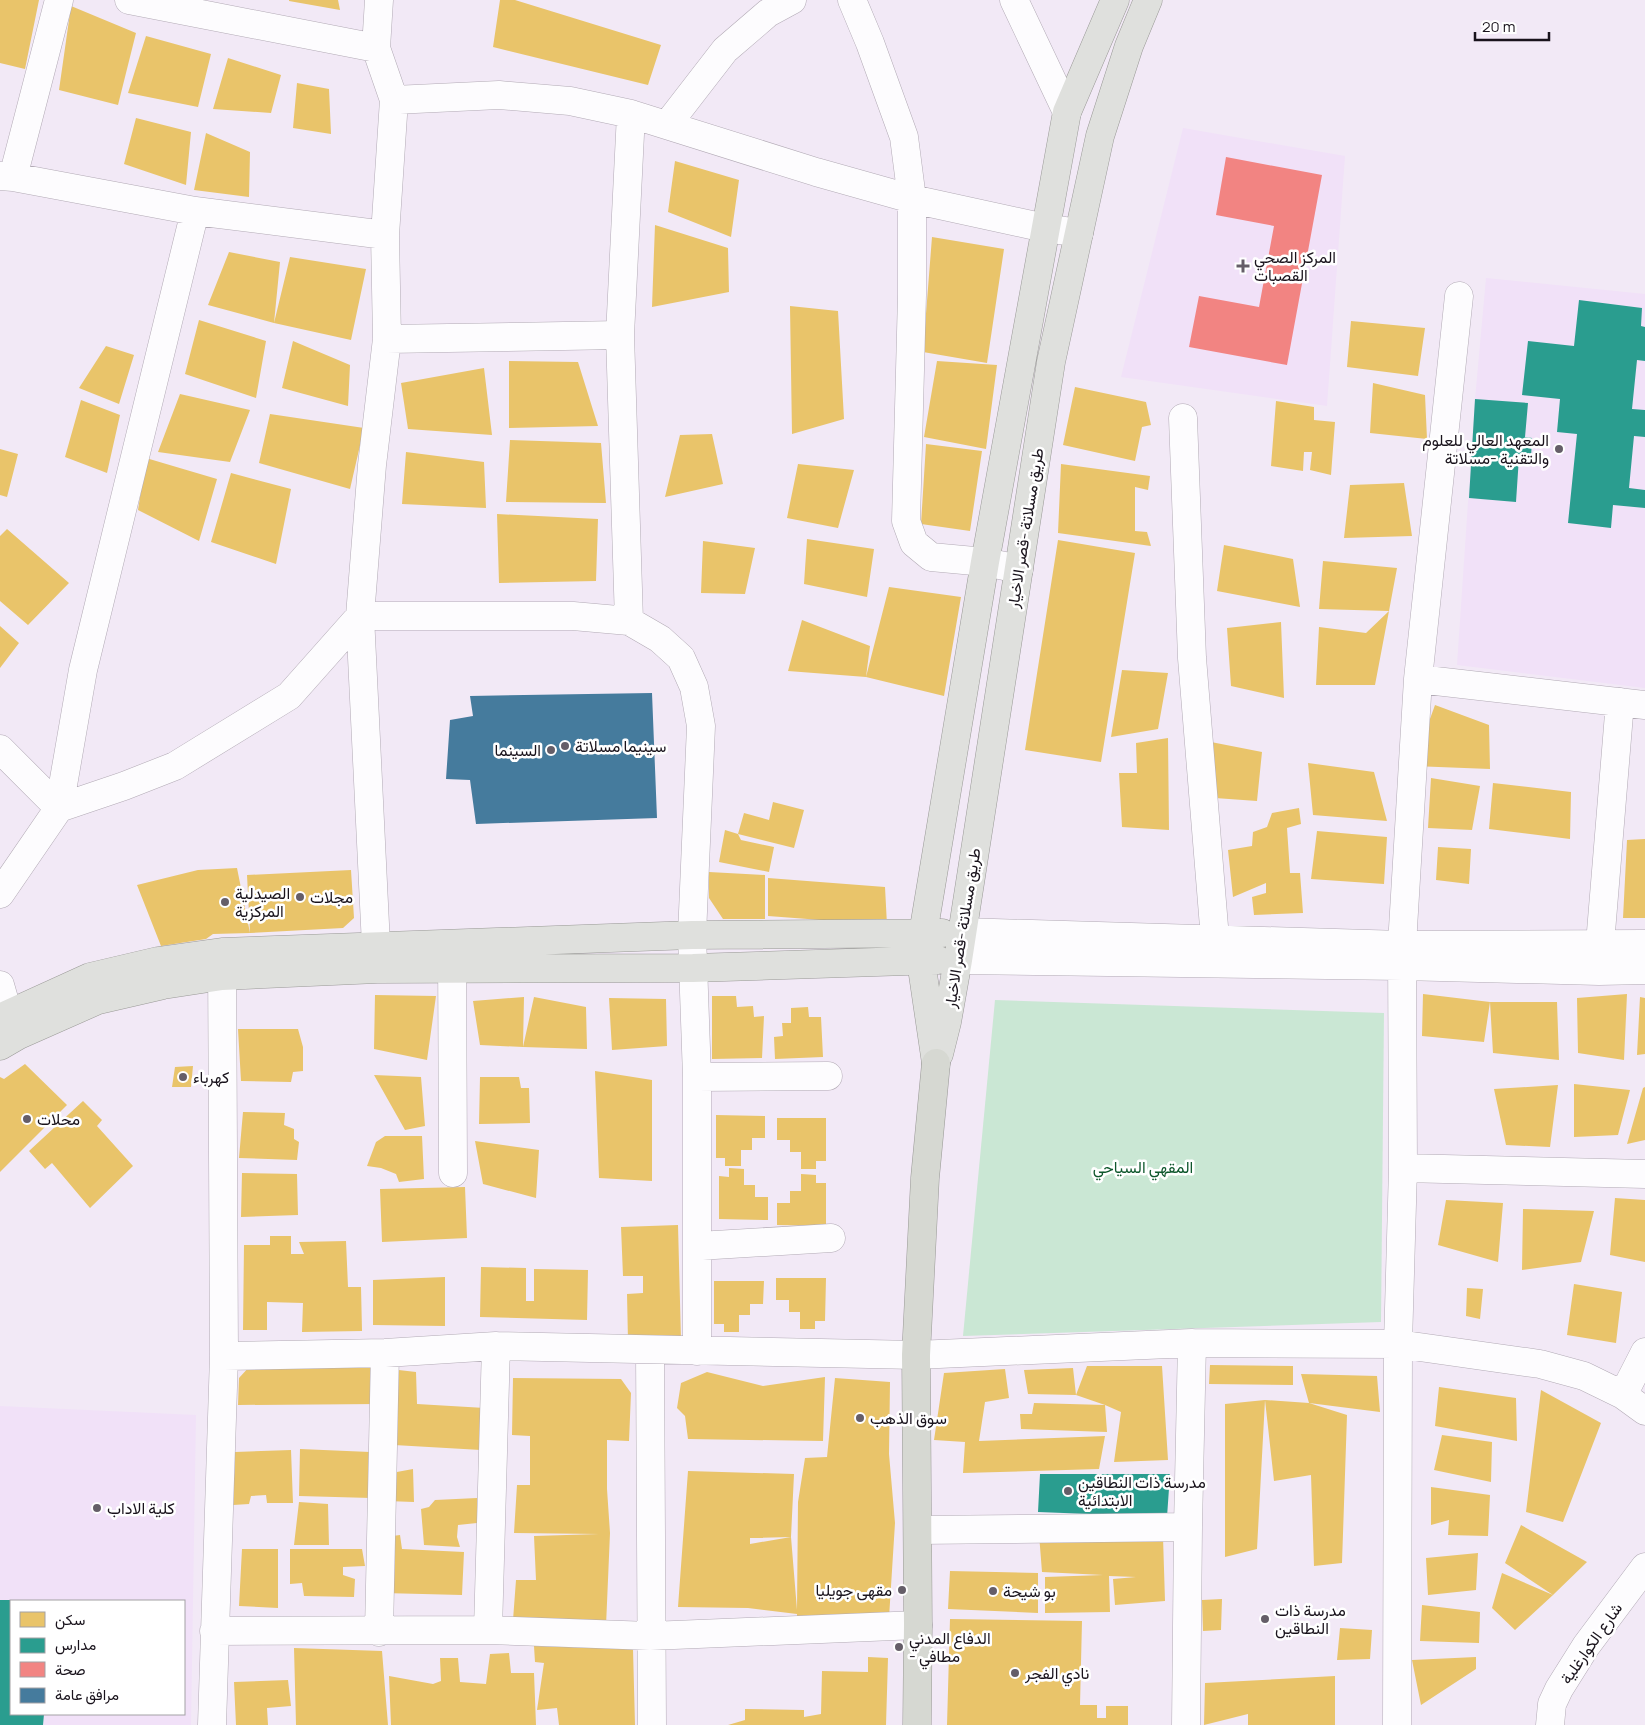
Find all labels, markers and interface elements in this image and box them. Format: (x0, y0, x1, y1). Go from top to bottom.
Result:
scale bar (1475, 10, 1549, 42)
text: 20 m (1482, 16, 1515, 37)
place label: المركز الصحي القصبات (1254, 246, 1336, 286)
marker: المركز الصحي القصبات (1236, 259, 1250, 273)
place label: المعهد العالي للعلوم والتقنية -مسلاتة (1422, 429, 1549, 469)
marker: المعهد العالي للعلوم والتقنية -مسلاتة (1553, 443, 1565, 455)
street label: طريق مسلاتة -قصر الاخيار (1001, 446, 1049, 611)
place label: سينيما مسلاتة (575, 735, 666, 757)
place label: السينما (495, 739, 541, 761)
marker: سينيما مسلاتة (559, 740, 571, 752)
marker: السينما (545, 744, 557, 756)
street label: طريق مسلاتة -قصر الاخيار (938, 846, 986, 1011)
place label: الصيدلية المركزية (235, 882, 290, 922)
place label: مجلات (310, 886, 353, 908)
marker: مجلات (294, 891, 306, 903)
marker: الصيدلية المركزية (219, 896, 231, 908)
place label: كهرباء (193, 1066, 229, 1088)
marker: كهرباء (177, 1071, 189, 1083)
place label: محلات (37, 1108, 80, 1130)
marker: محلات (21, 1113, 33, 1125)
park label: المقهي السياحي (1093, 1156, 1193, 1181)
place label: سوق الذهب (870, 1407, 947, 1429)
marker: سوق الذهب (854, 1412, 866, 1424)
place label: مدرسة ذات النطاقين الابتدائية (1078, 1471, 1206, 1511)
marker: مدرسة ذات النطاقين الابتدائية (1062, 1485, 1074, 1497)
place label: كلية الاداب (107, 1497, 175, 1519)
marker: كلية الاداب (91, 1502, 103, 1514)
place label: مقهى جويليا (815, 1579, 892, 1601)
place label: بو شيحة (1003, 1580, 1056, 1602)
marker: مقهى جويليا (896, 1584, 908, 1596)
marker: بو شيحة (987, 1585, 999, 1597)
street label: شارع الكوارغلية (1555, 1598, 1628, 1689)
place label: مدرسة ذات النطاقين (1275, 1599, 1346, 1639)
legend (10, 1600, 185, 1715)
text: سكن (55, 1609, 85, 1630)
marker: مدرسة ذات النطاقين (1259, 1613, 1271, 1625)
place label: الدفاع المدني - مطافي (909, 1627, 991, 1670)
text: مدارس (55, 1634, 96, 1655)
marker: الدفاع المدني - مطافي (893, 1641, 905, 1653)
text: صحة (55, 1659, 86, 1680)
place label: نادي الفجر (1024, 1662, 1089, 1687)
marker: نادي الفجر (1009, 1667, 1021, 1679)
text: مرافق عامة (55, 1684, 119, 1705)

